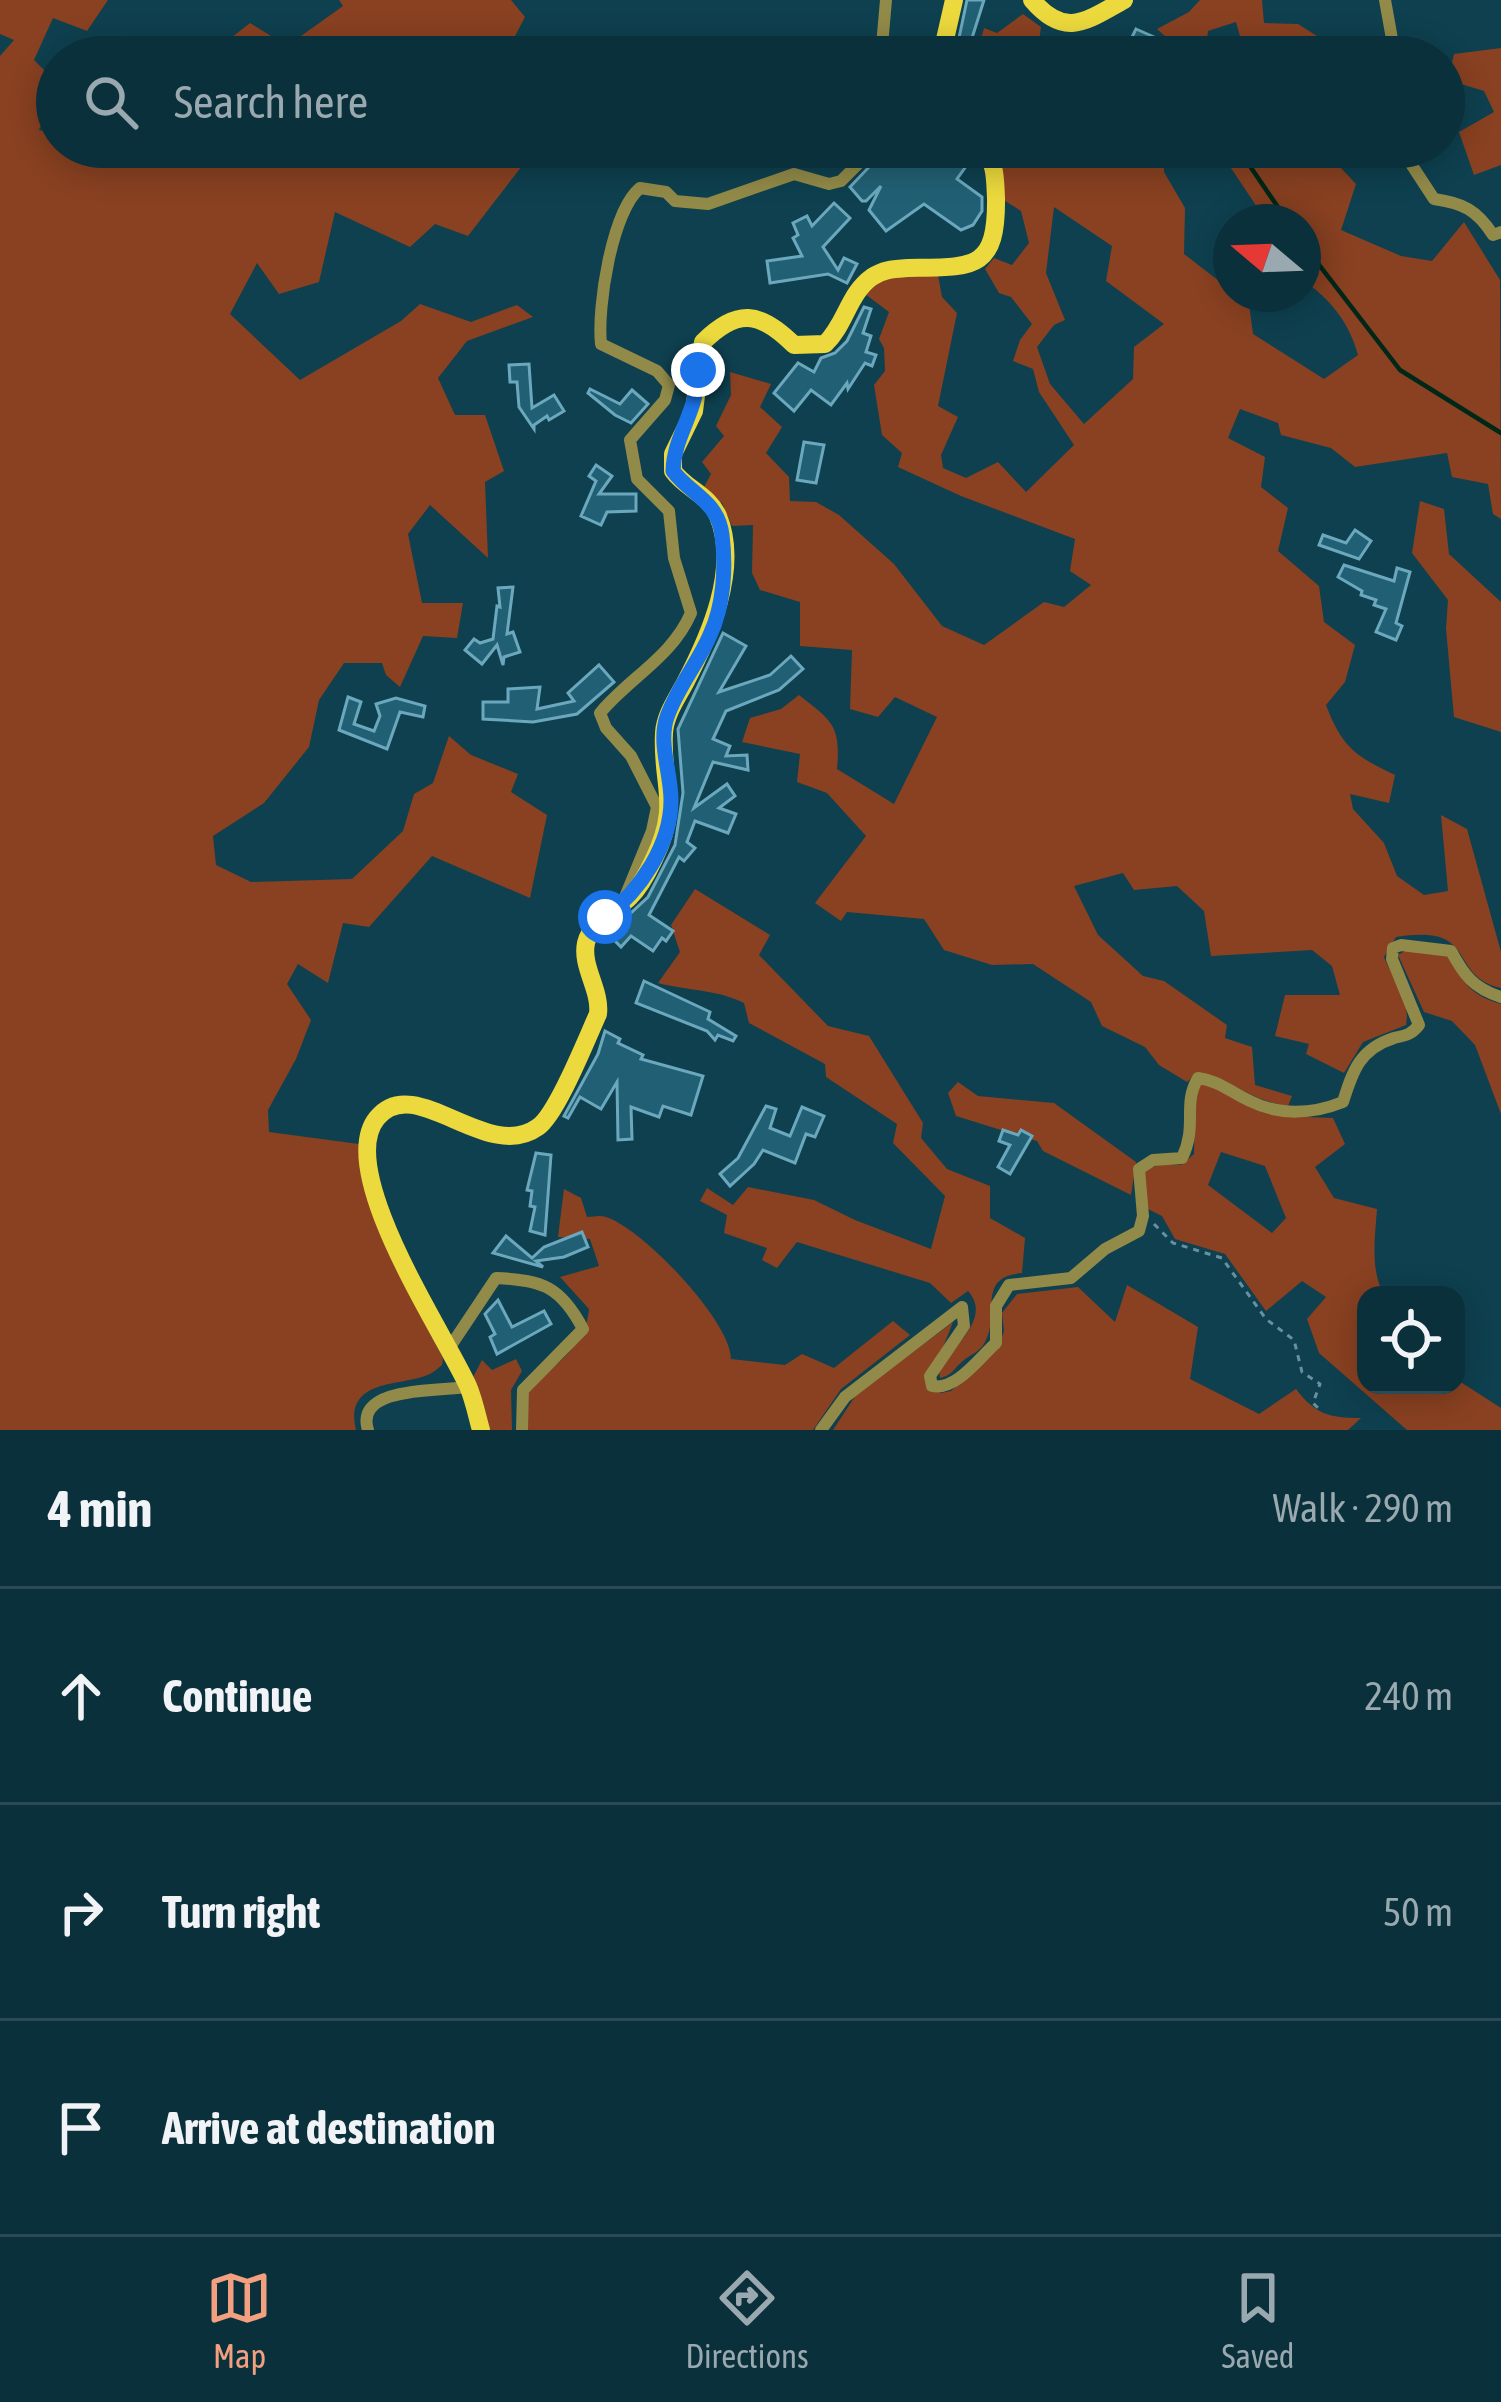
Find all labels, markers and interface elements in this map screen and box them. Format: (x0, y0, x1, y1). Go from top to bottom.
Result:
search box (36, 36, 1465, 168)
icon: search (78, 69, 144, 135)
text: Search here (174, 76, 368, 128)
north arrow (1213, 204, 1321, 312)
route end (671, 343, 725, 397)
route start (578, 890, 632, 944)
map controls (1357, 1286, 1465, 1394)
button: locate (1357, 1286, 1465, 1394)
text: 4 min (48, 1479, 152, 1538)
text: Walk · 290 m (1273, 1486, 1453, 1530)
icon: ahead (48, 1663, 114, 1729)
text: Continue (162, 1670, 313, 1722)
text: 240 m (1365, 1674, 1453, 1718)
icon: right (48, 1879, 114, 1945)
text: Turn right (162, 1886, 320, 1938)
text: 50 m (1383, 1890, 1453, 1934)
icon: arrive (48, 2095, 114, 2161)
text: Arrive at destination (162, 2102, 496, 2154)
tab: Map (206, 2265, 272, 2375)
tab: Directions (685, 2265, 809, 2375)
tab: Saved (1222, 2265, 1294, 2375)

